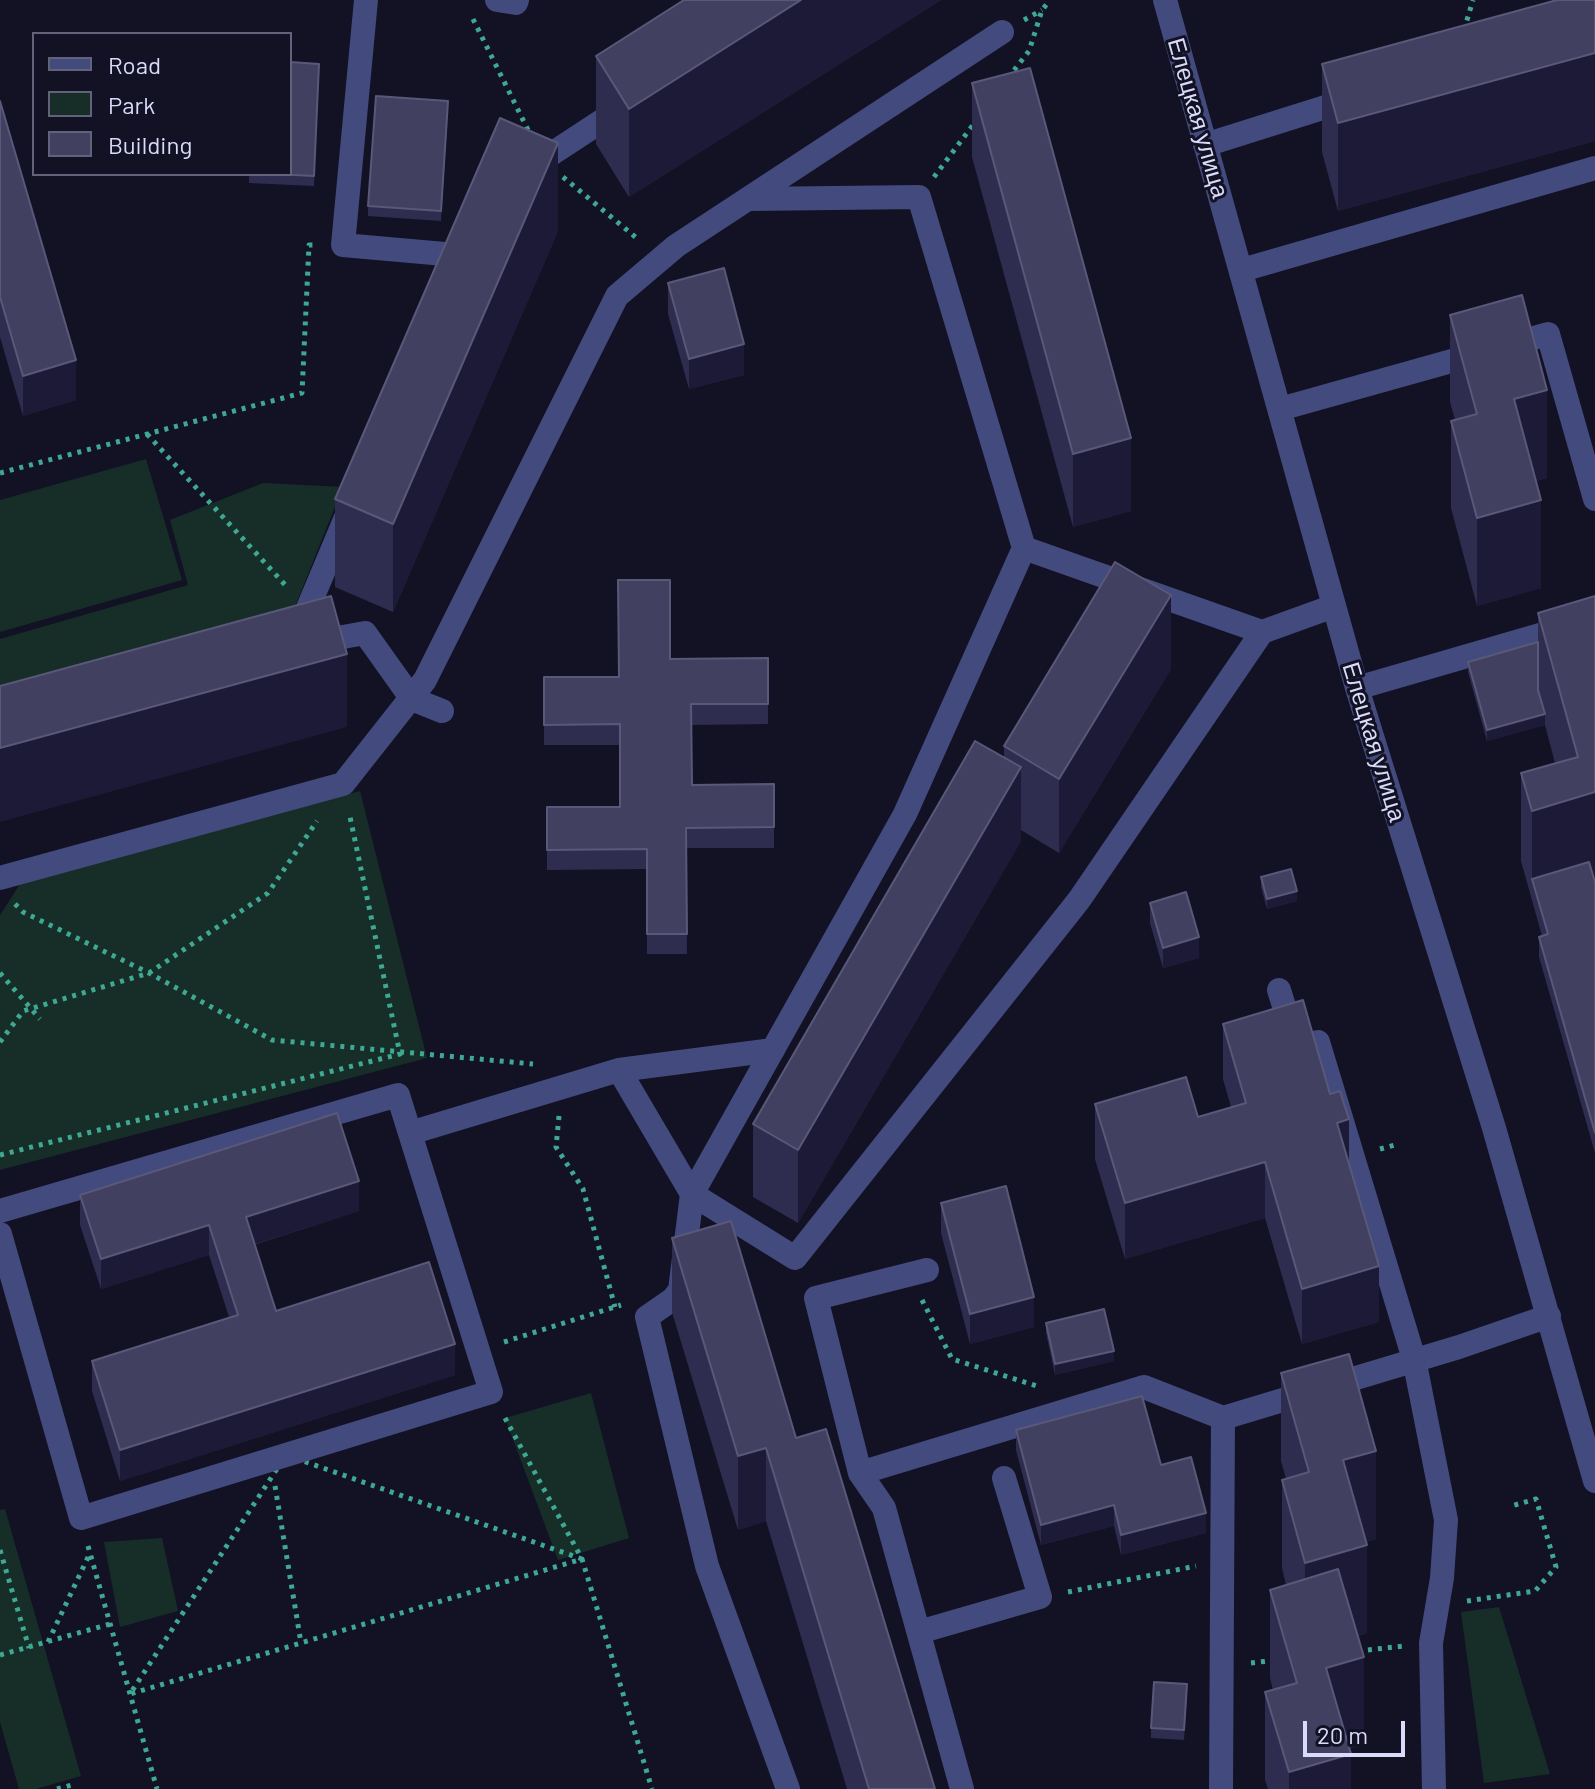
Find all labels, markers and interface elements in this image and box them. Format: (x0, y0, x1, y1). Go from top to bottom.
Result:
legend (32, 32, 292, 176)
street label: Елецкая улица (1161, 35, 1235, 201)
text: Road (108, 50, 161, 79)
text: Park (108, 90, 155, 119)
text: Building (108, 130, 192, 159)
street label: Елецкая улица (1336, 659, 1412, 825)
scale bar (1307, 1705, 1409, 1755)
text: 20 m (1317, 1720, 1368, 1749)

